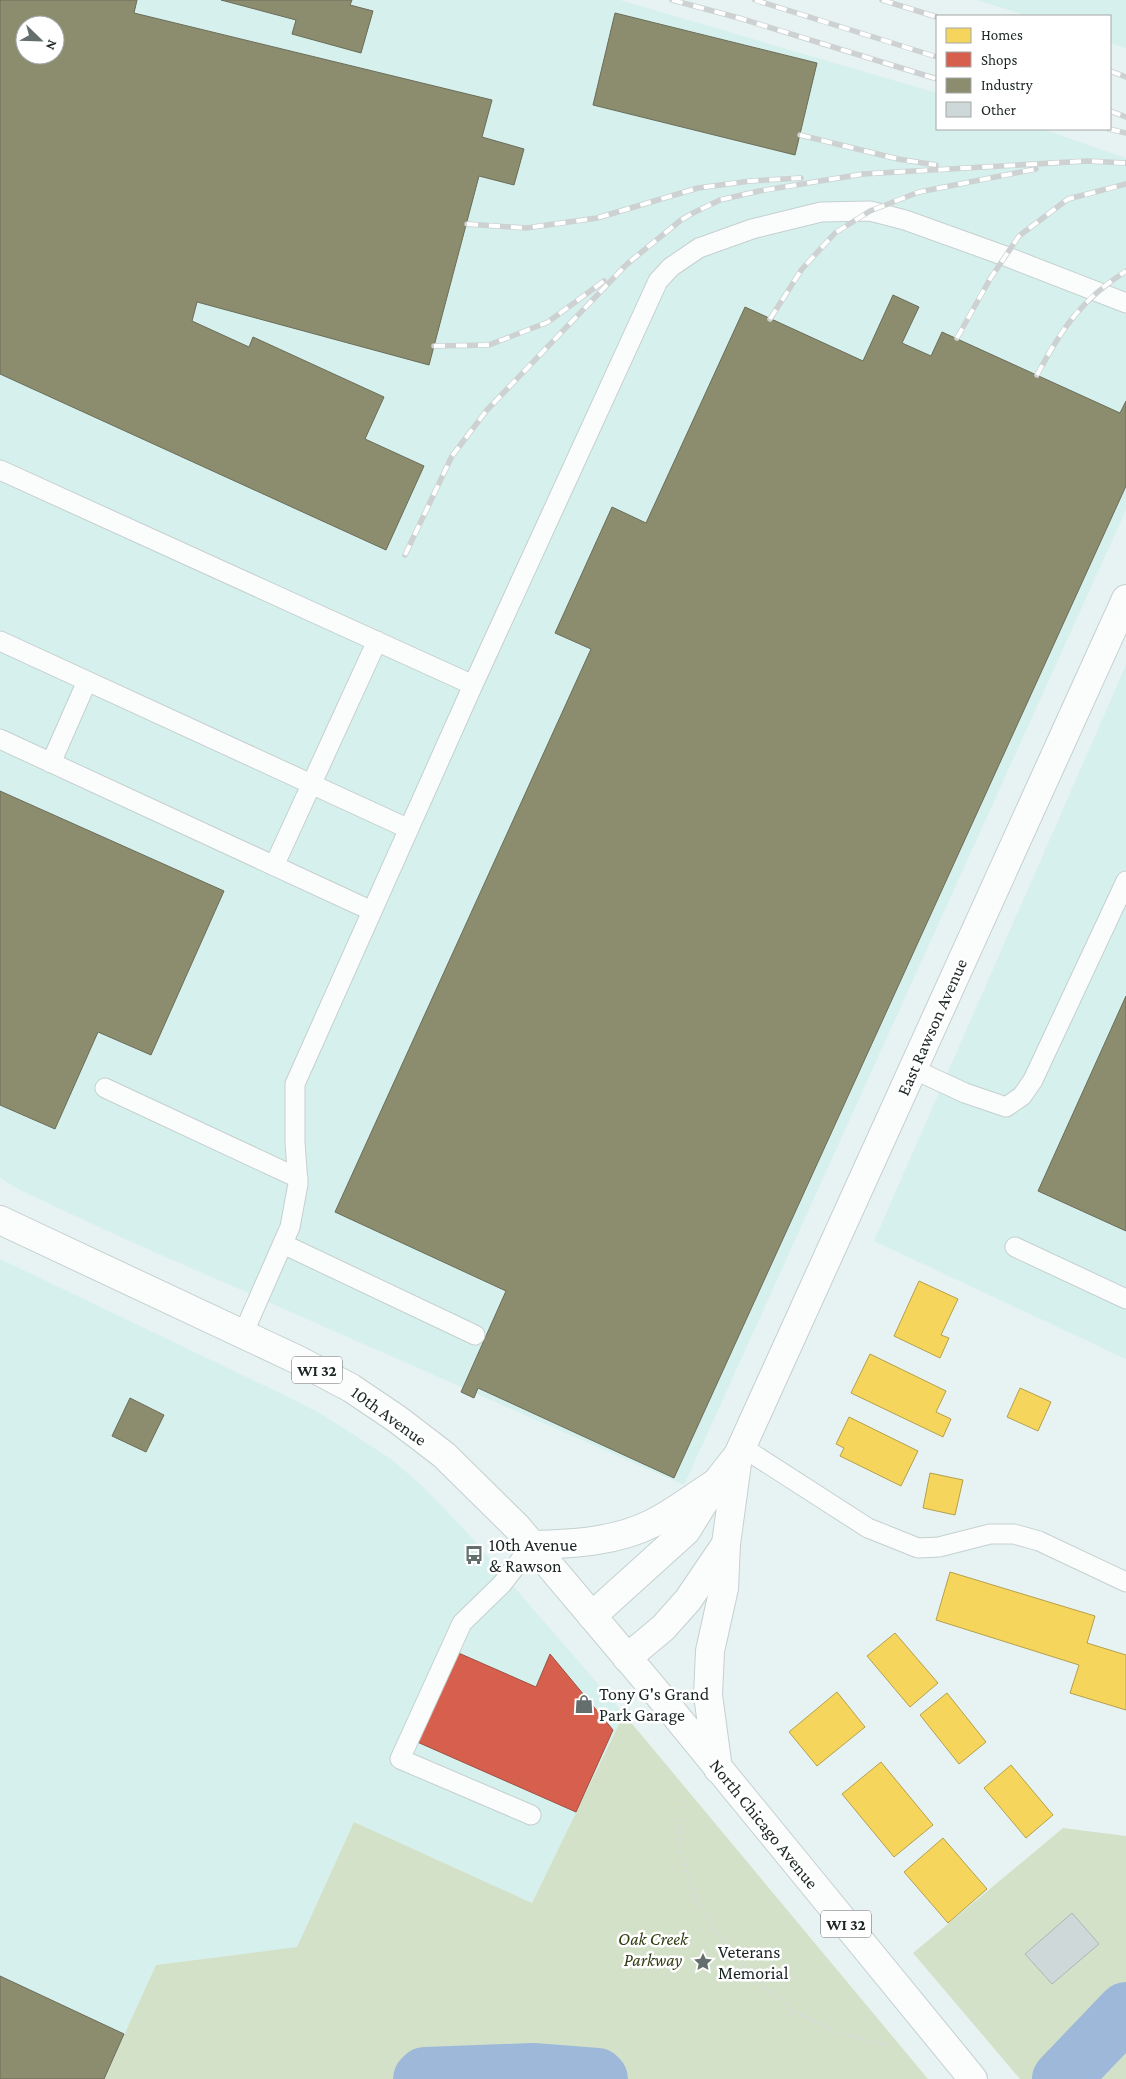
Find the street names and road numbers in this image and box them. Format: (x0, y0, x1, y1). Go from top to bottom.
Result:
street label: East Rawson Avenue (893, 955, 971, 1099)
road number: WI 32 (292, 1356, 342, 1384)
street label: 10th Avenue (347, 1382, 431, 1450)
street label: North Chicago Avenue (706, 1755, 822, 1893)
road number: WI 32 (821, 1910, 871, 1938)

